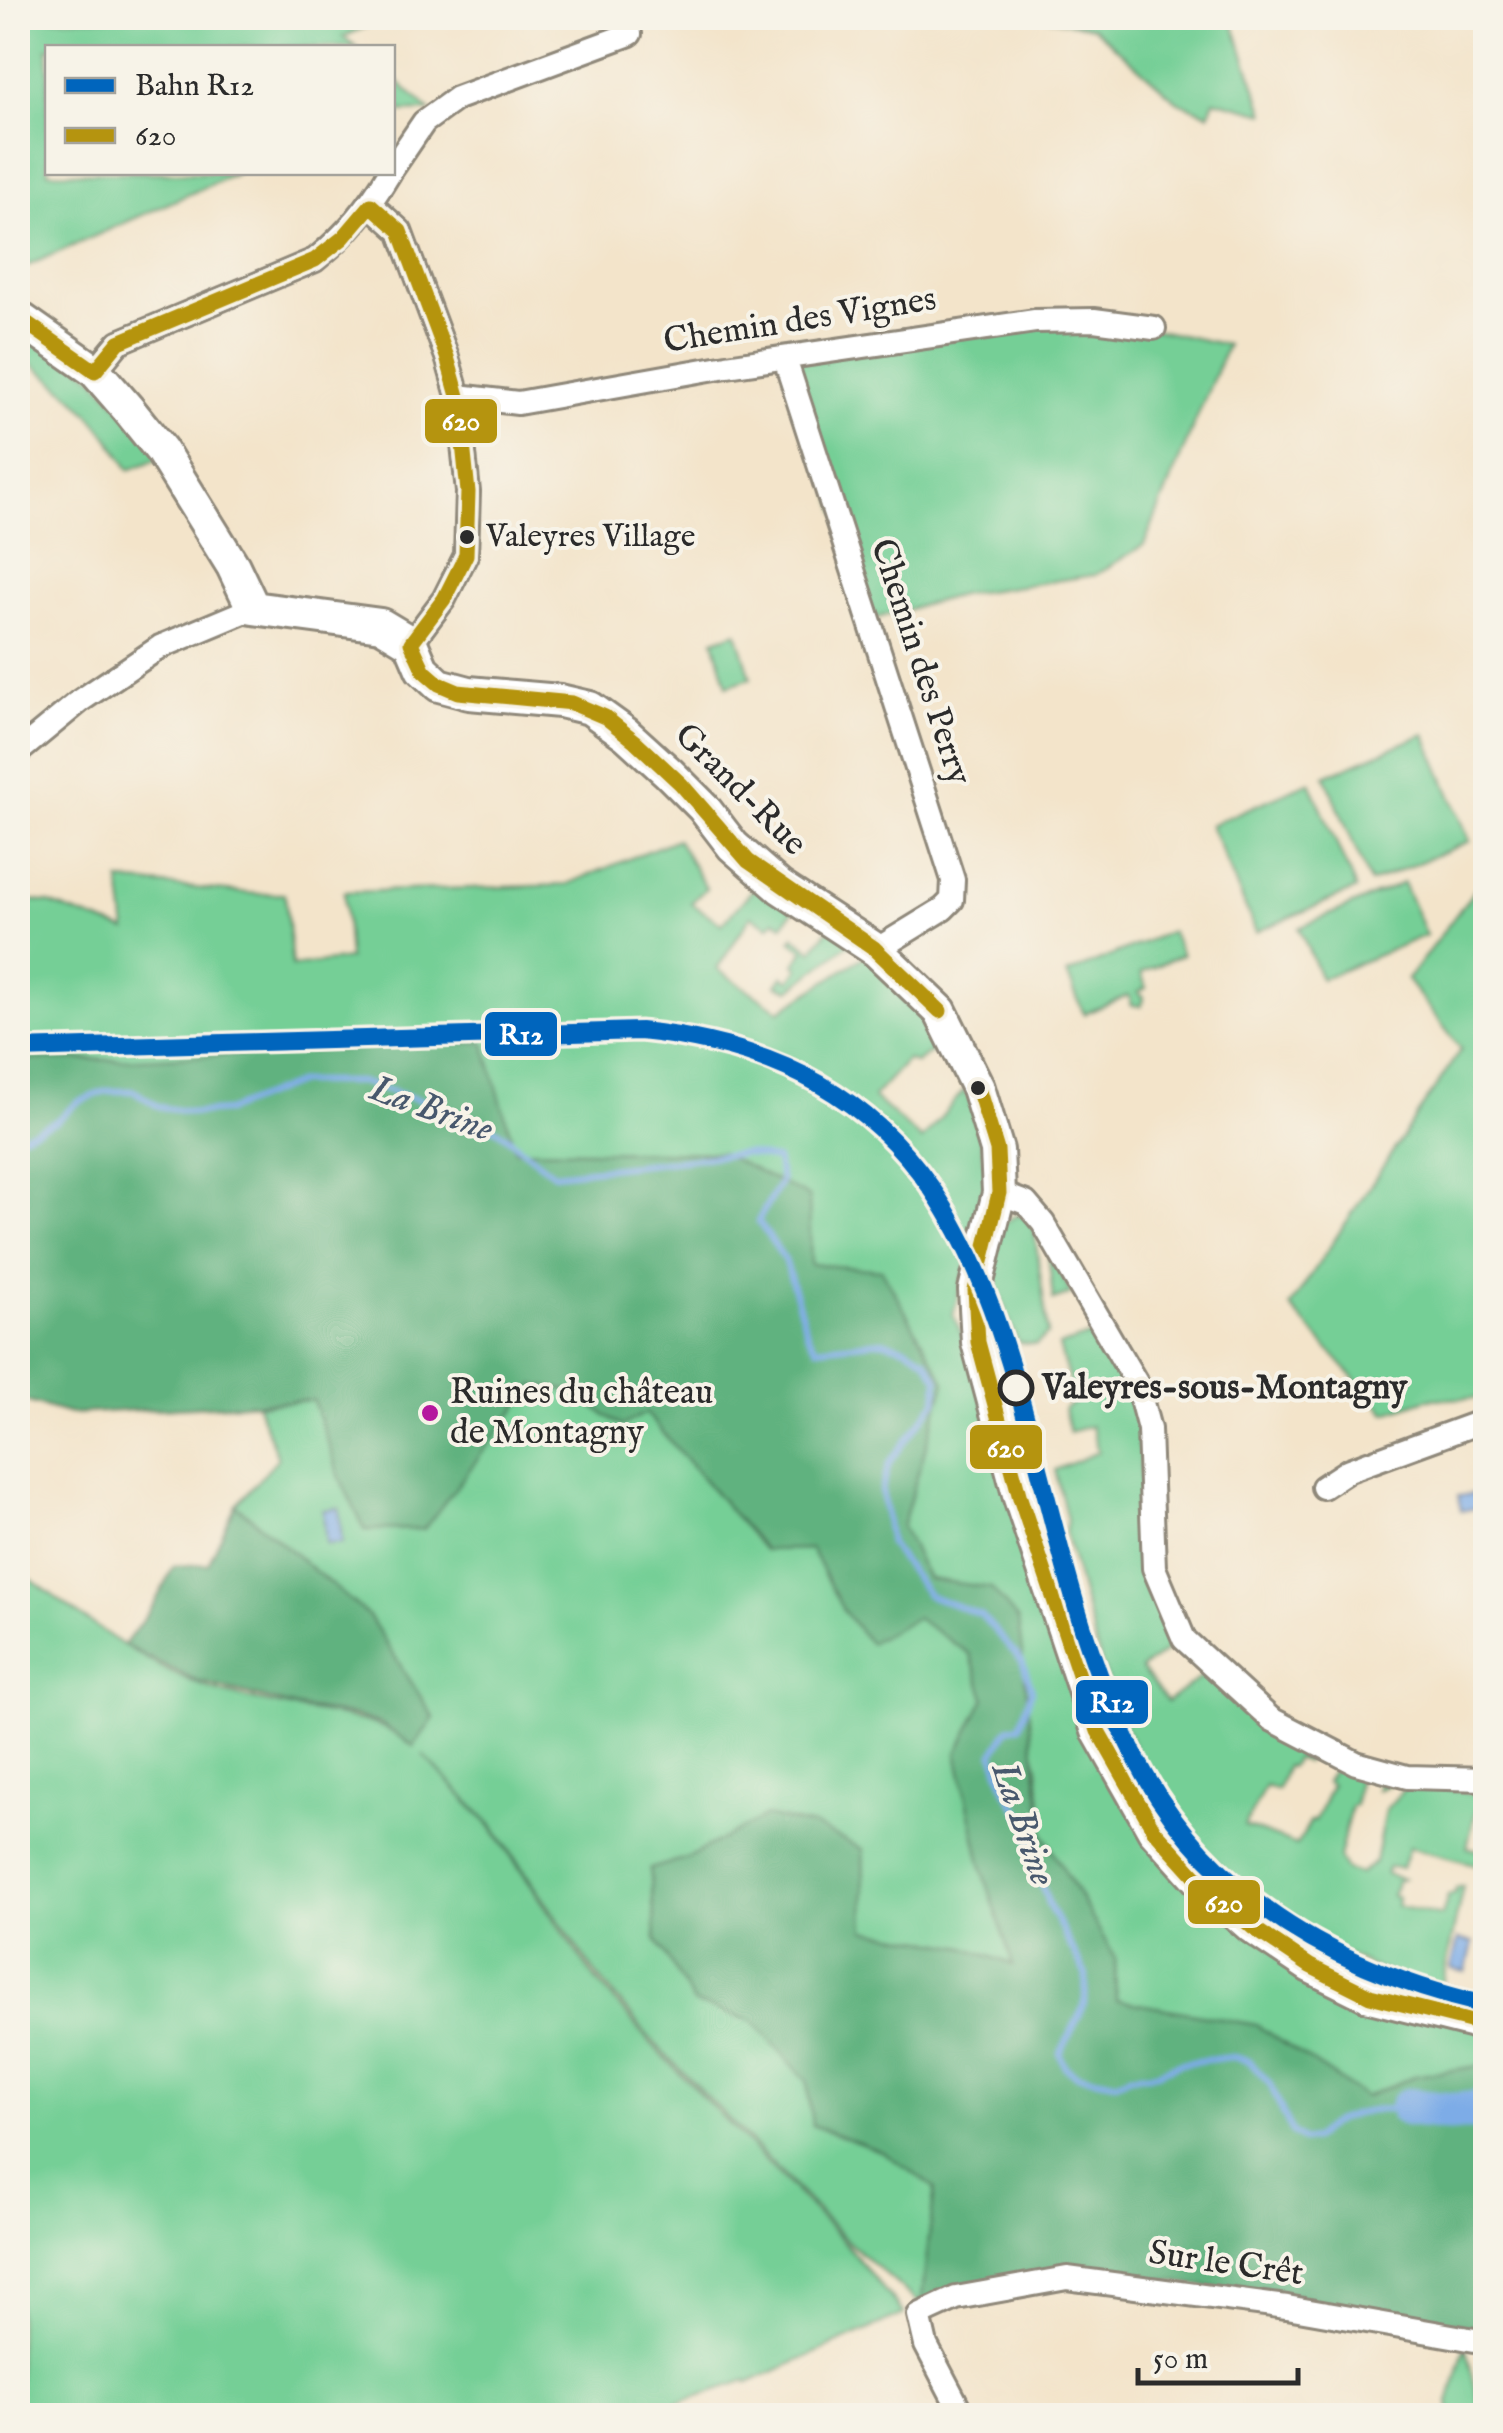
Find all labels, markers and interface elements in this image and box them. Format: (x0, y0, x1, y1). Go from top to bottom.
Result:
legend (45, 45, 395, 175)
text: Bahn R12 (135, 68, 254, 106)
text: 620 (135, 118, 176, 156)
street label: Chemin des Vignes (661, 277, 939, 365)
line badge: 620 (423, 397, 499, 445)
text: 620 (442, 405, 480, 440)
place label: Valeyres Village (485, 517, 695, 558)
marker: Valeyres Village (457, 527, 477, 547)
street label: Chemin des Perry (859, 533, 981, 791)
street label: Grand-Rue (664, 714, 816, 866)
line badge: R12 (483, 1010, 559, 1058)
text: R12 (499, 1019, 543, 1054)
water label: La Brine (362, 1065, 500, 1155)
unlabelled marker (968, 1078, 988, 1098)
place label: Valeyres-sous-Montagny (1041, 1366, 1408, 1411)
place label: Ruines du château de Montagny (450, 1371, 713, 1456)
marker: Valeyres-sous-Montagny (999, 1371, 1033, 1405)
marker: Ruines du château de Montagny (419, 1402, 441, 1424)
line badge: 620 (968, 1423, 1044, 1471)
text: 620 (987, 1432, 1025, 1467)
line badge: R12 (1074, 1678, 1150, 1726)
text: R12 (1090, 1687, 1134, 1722)
water label: La Brine (978, 1755, 1066, 1893)
line badge: 620 (1186, 1878, 1262, 1926)
text: 620 (1205, 1887, 1243, 1922)
street label: Sur le Crêt (1146, 2231, 1306, 2297)
scale bar (1138, 2323, 1298, 2385)
text: 50 m (1153, 2341, 1208, 2379)

